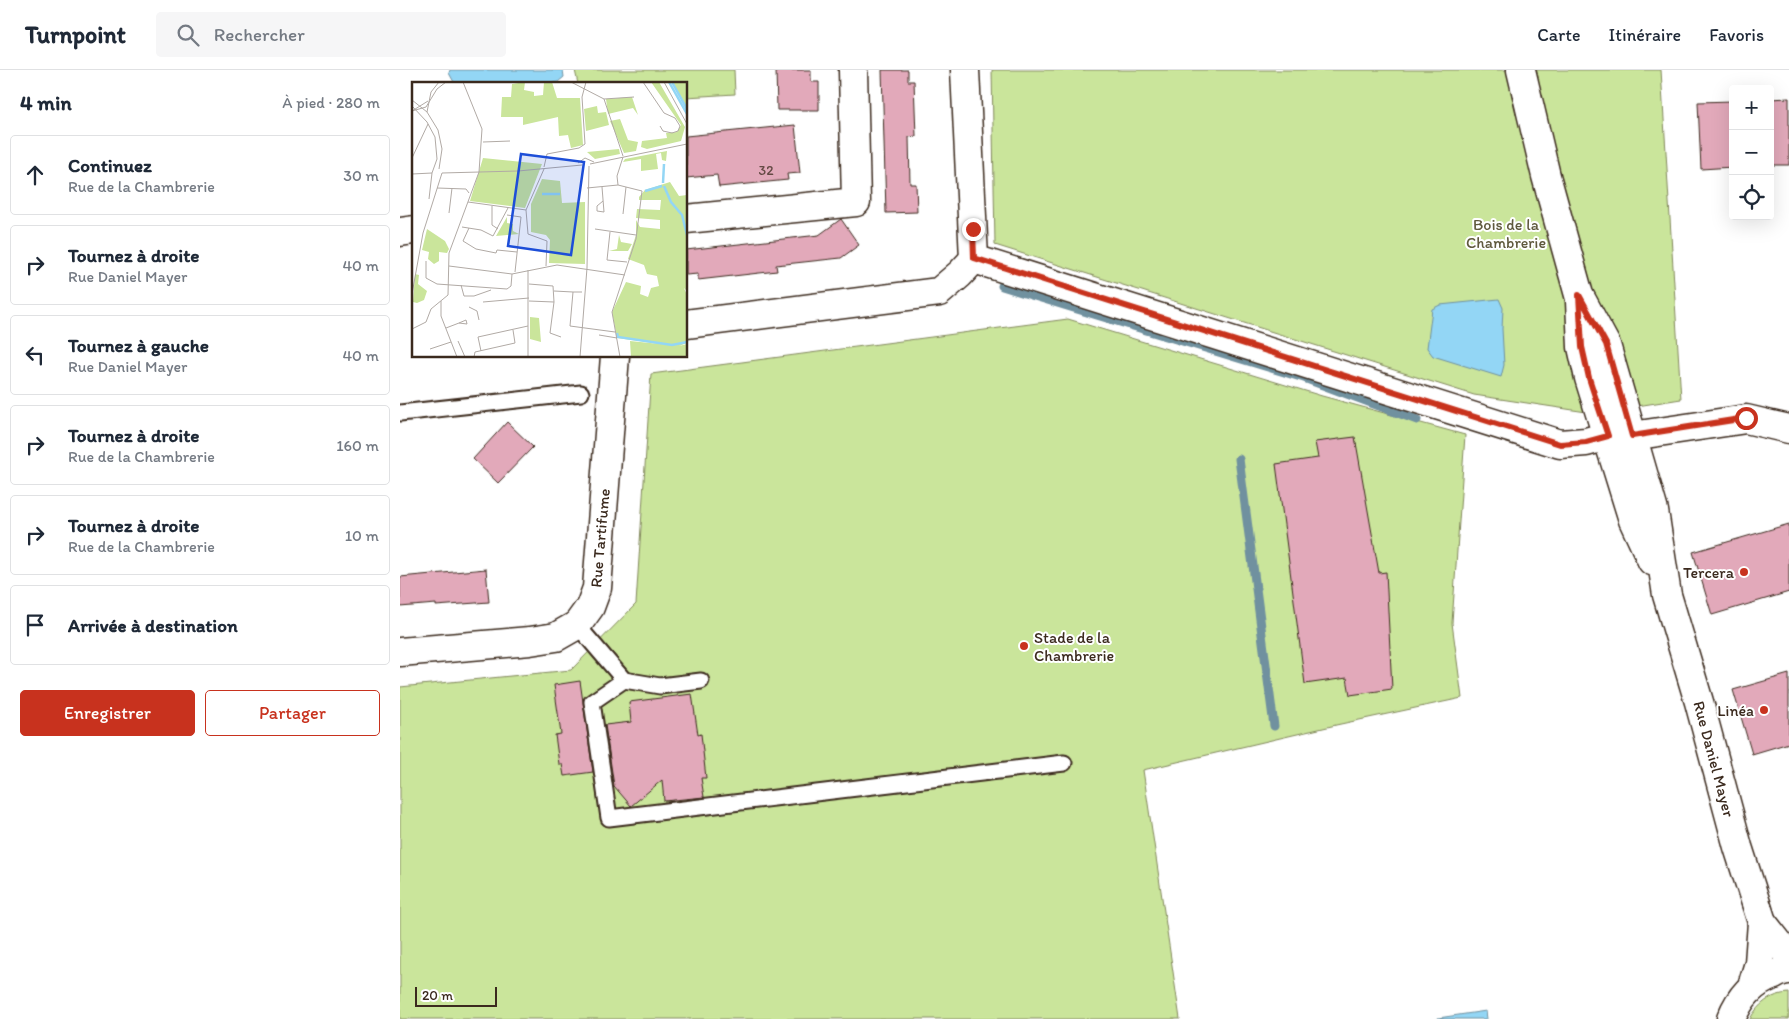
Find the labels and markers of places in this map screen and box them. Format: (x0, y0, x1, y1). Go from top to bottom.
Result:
place label: Tercera (1683, 563, 1735, 582)
marker: Tercera (1738, 566, 1750, 578)
place label: Stade de la Chambrerie (1034, 628, 1114, 665)
marker: Stade de la Chambrerie (1018, 640, 1030, 652)
place label: Linéa (1717, 701, 1754, 720)
marker: Linéa (1758, 704, 1770, 716)

